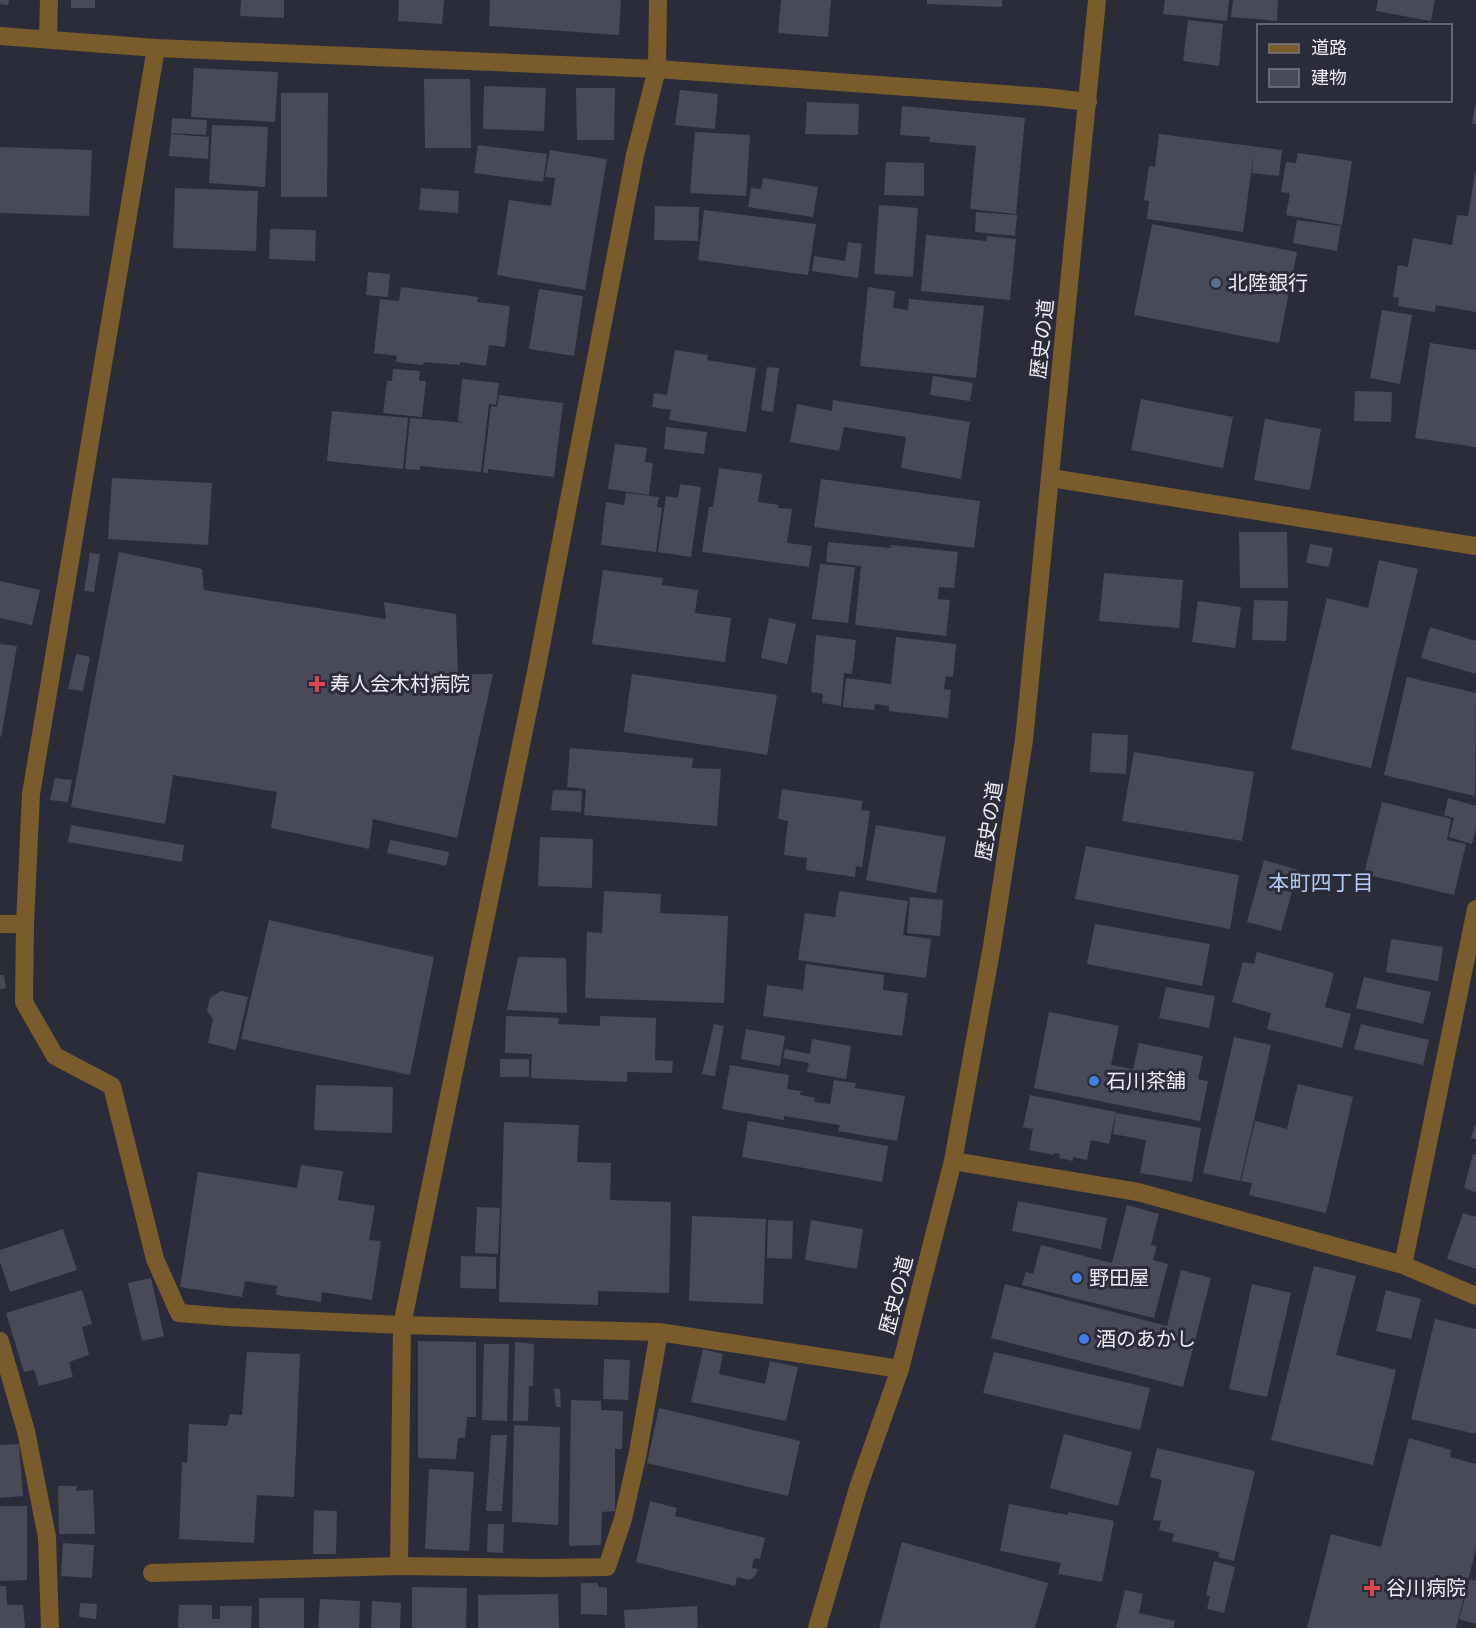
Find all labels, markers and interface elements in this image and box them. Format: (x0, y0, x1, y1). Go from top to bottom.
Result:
legend (1257, 24, 1452, 102)
text: 道路 (1311, 35, 1347, 62)
text: 建物 (1311, 65, 1347, 92)
place label: 北陸銀行 (1228, 269, 1308, 299)
marker: 北陸銀行 (1209, 276, 1223, 290)
street label: 歴史の道 (1024, 298, 1062, 380)
place label: 寿人会木村病院 (330, 670, 470, 700)
marker: 寿人会木村病院 (308, 675, 326, 693)
street label: 歴史の道 (969, 779, 1011, 863)
district label: 本町四丁目 (1269, 868, 1374, 900)
place label: 石川茶舗 (1106, 1067, 1186, 1097)
marker: 石川茶舗 (1087, 1074, 1101, 1088)
street label: 歴史の道 (873, 1253, 921, 1338)
place label: 野田屋 (1089, 1264, 1149, 1294)
marker: 野田屋 (1070, 1271, 1084, 1285)
place label: 酒のあかし (1096, 1325, 1196, 1355)
marker: 酒のあかし (1077, 1332, 1091, 1346)
place label: 谷川病院 (1386, 1574, 1466, 1604)
marker: 谷川病院 (1363, 1579, 1381, 1597)

